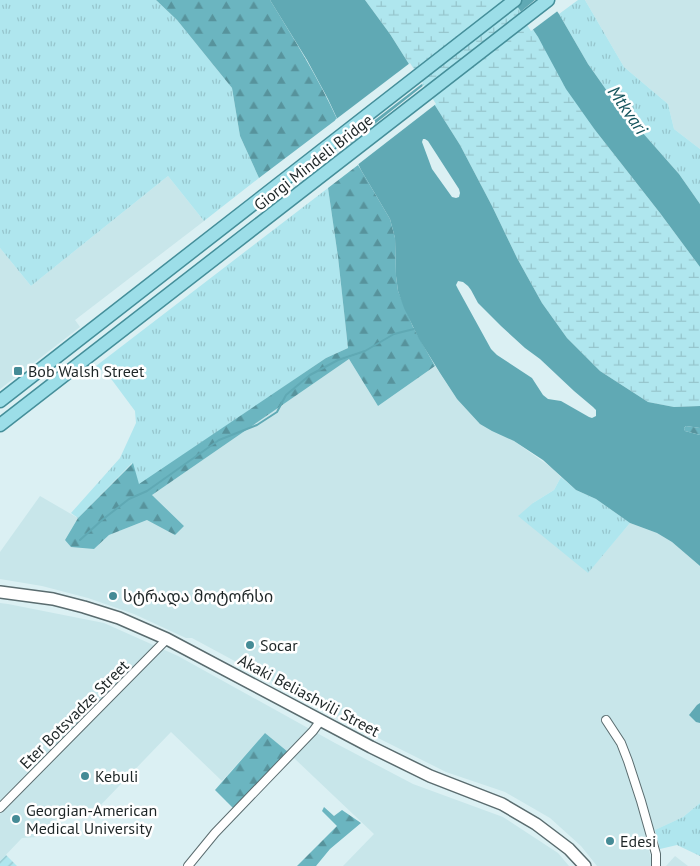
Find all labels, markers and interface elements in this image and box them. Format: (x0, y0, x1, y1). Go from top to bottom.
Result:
water label: Mtkvari (603, 81, 654, 140)
street label: Giorgi Mindeli Bridge (250, 109, 376, 215)
place label: Bob Walsh Street (28, 361, 145, 381)
marker: Bob Walsh Street (12, 365, 24, 377)
place label: სტრადა მოტორსი (123, 586, 273, 607)
marker: სტრადა მოტორსი (107, 590, 119, 602)
place label: Socar (260, 635, 298, 655)
marker: Socar (244, 639, 256, 651)
street label: Akaki Beliashvili Street (235, 649, 384, 741)
street label: Eter Botsvadze Street (15, 655, 133, 773)
place label: Kebuli (95, 766, 138, 786)
marker: Kebuli (79, 770, 91, 782)
place label: Georgian-American Medical University (26, 800, 157, 838)
marker: Georgian-American Medical University (10, 813, 22, 825)
place label: Edesi (620, 831, 656, 851)
marker: Edesi (604, 835, 616, 847)

